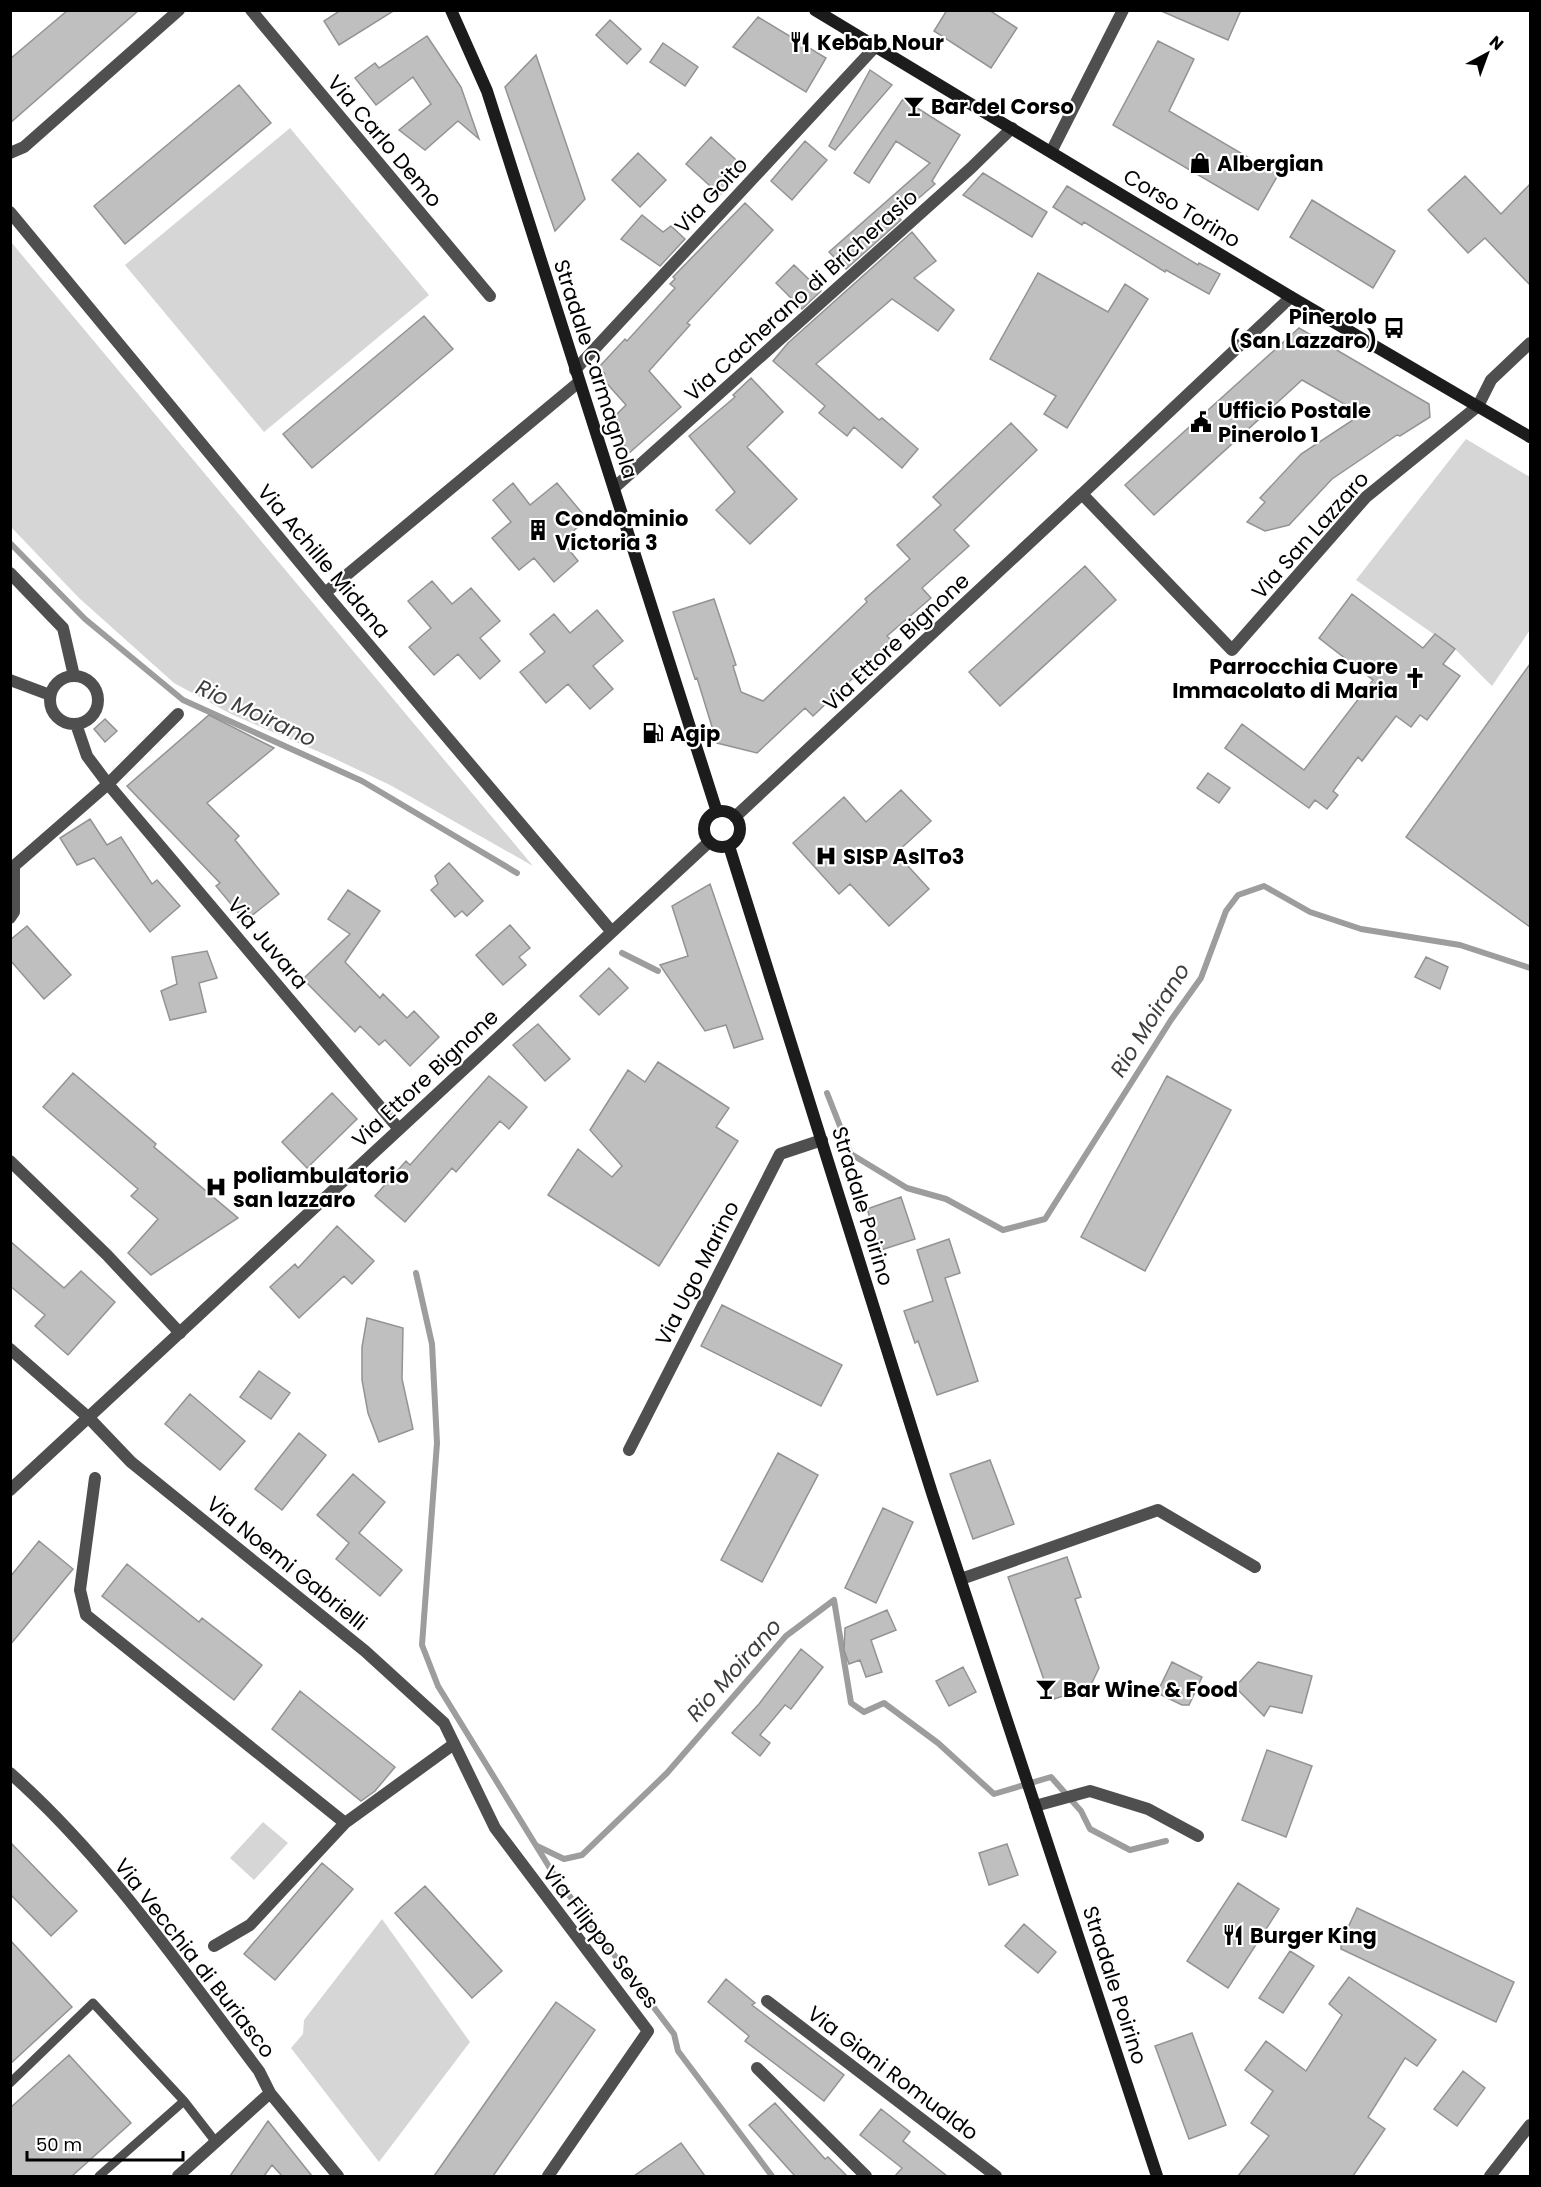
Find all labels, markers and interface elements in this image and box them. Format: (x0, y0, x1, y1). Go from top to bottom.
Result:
north arrow (1457, 24, 1517, 84)
place label: Kebab Nour (817, 28, 944, 57)
restaurant icon: Kebab Nour (788, 30, 812, 54)
text: N (1484, 30, 1509, 56)
street label: Via Carlo Demo (321, 69, 449, 213)
place label: Bar del Corso (931, 92, 1074, 121)
bar icon: Bar del Corso (902, 94, 926, 118)
place label: Albergian (1217, 149, 1324, 178)
street label: Via Goito (668, 150, 754, 240)
shop icon: Albergian (1188, 151, 1212, 175)
street label: Corso Torino (1118, 162, 1246, 254)
street label: Via Cacherano di Bricherasio (678, 182, 924, 408)
street label: Stradale Carmagnola (547, 256, 645, 482)
place label: Pinerolo (San Lazzaro) (1229, 302, 1377, 355)
bus stop icon: Pinerolo (San Lazzaro) (1382, 316, 1406, 340)
place label: Ufficio Postale Pinerolo 1 (1218, 396, 1371, 449)
public building icon: Ufficio Postale Pinerolo 1 (1189, 410, 1213, 434)
street label: Via San Lazzaro (1245, 465, 1375, 605)
street label: Via Achille Midana (251, 478, 397, 644)
place label: Condominio Victoria 3 (555, 504, 688, 557)
building icon: Condominio Victoria 3 (526, 518, 550, 542)
street label: Via Ettore Bignone (816, 566, 976, 718)
place label: Parrocchia Cuore Immacolato di Maria (1172, 652, 1398, 705)
church icon: Parrocchia Cuore Immacolato di Maria (1403, 666, 1427, 690)
water label: Rio Moirano (191, 672, 321, 754)
place label: Agip (670, 719, 720, 748)
fuel station icon: Agip (641, 721, 665, 745)
place label: SISP AslTo3 (843, 842, 964, 871)
hospital icon: SISP AslTo3 (814, 844, 838, 868)
street label: Via Juvara (221, 891, 315, 995)
water label: Rio Moirano (1103, 957, 1197, 1083)
street label: Via Ettore Bignone (345, 1002, 505, 1154)
street label: Stradale Poirino (825, 1123, 901, 1289)
place label: poliambulatorio san lazzaro (233, 1161, 409, 1214)
hospital icon: poliambulatorio san lazzaro (204, 1175, 228, 1199)
street label: Via Ugo Marino (648, 1196, 746, 1350)
street label: Via Noemi Gabrielli (201, 1489, 373, 1637)
water label: Rio Moirano (679, 1612, 789, 1728)
place label: Bar Wine & Food (1063, 1675, 1238, 1704)
bar icon: Bar Wine & Food (1034, 1677, 1058, 1701)
street label: Via Vecchia di Buriasco (108, 1852, 282, 2064)
street label: Via Filippo Seves (536, 1860, 666, 2014)
street label: Stradale Poirino (1076, 1902, 1154, 2068)
place label: Burger King (1250, 1921, 1377, 1950)
restaurant icon: Burger King (1221, 1923, 1245, 1947)
street label: Via Giani Romualdo (801, 1999, 985, 2147)
scale bar (27, 2124, 183, 2162)
text: 50 m (36, 2132, 82, 2157)

